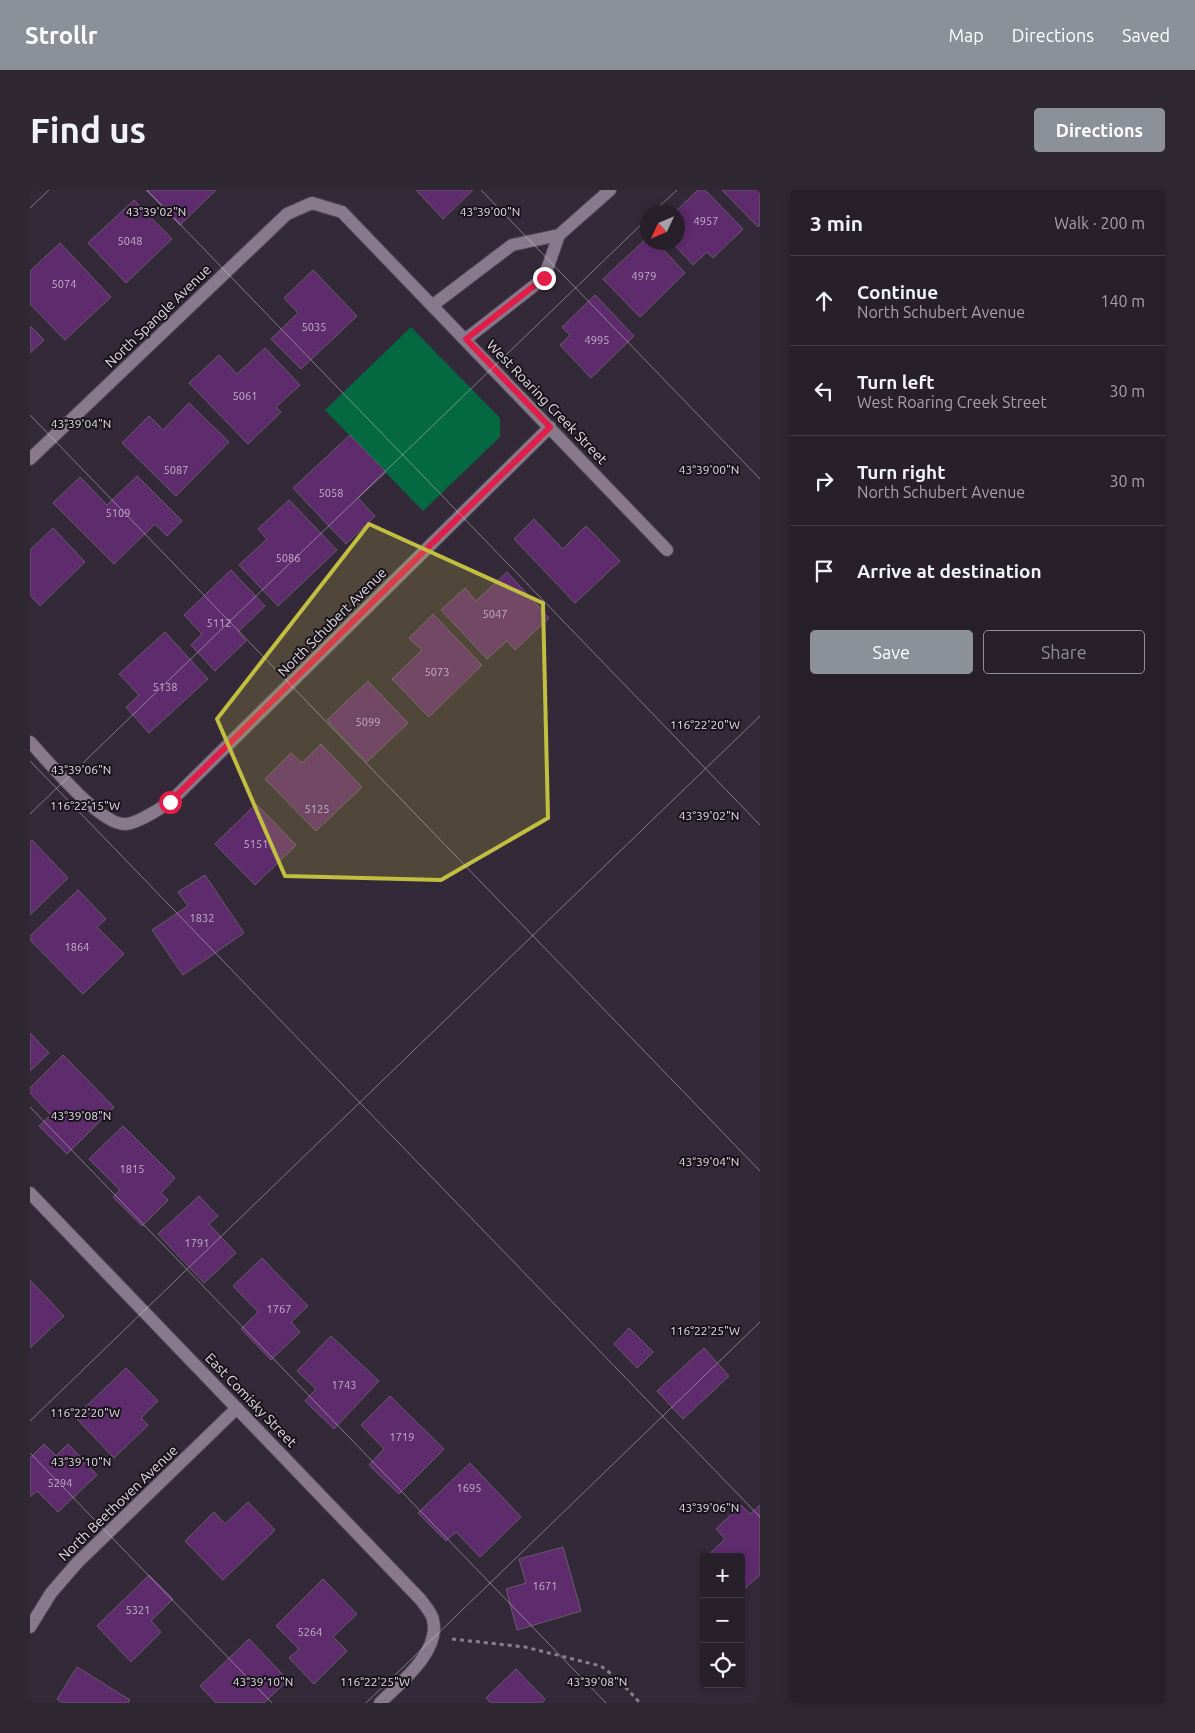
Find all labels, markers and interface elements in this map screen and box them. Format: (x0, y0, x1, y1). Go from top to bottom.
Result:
text: Strollr (25, 22, 98, 49)
text: Map (948, 25, 984, 45)
text: Directions (1012, 25, 1094, 45)
text: Saved (1122, 25, 1170, 45)
button: Directions (1034, 108, 1165, 152)
text: Find us (30, 110, 146, 150)
text: 43°39'02"N (126, 205, 186, 218)
text: 43°39'00"N (460, 205, 520, 218)
north arrow (640, 205, 685, 250)
text: 3 min (810, 211, 863, 235)
text: Walk · 200 m (1054, 214, 1145, 232)
house number: 4957 (694, 215, 718, 227)
house number: 5048 (118, 235, 142, 247)
street label: North Spangle Avenue (102, 261, 214, 371)
route end (533, 267, 556, 290)
house number: 4979 (632, 270, 656, 282)
house number: 5074 (52, 278, 76, 290)
text: Continue (857, 281, 938, 303)
icon: ahead (810, 287, 838, 315)
text: 140 m (1100, 292, 1145, 310)
text: North Schubert Avenue (857, 303, 1025, 321)
house number: 5035 (302, 321, 326, 333)
house number: 4995 (585, 334, 609, 346)
street label: West Roaring Creek Street (484, 337, 611, 468)
text: Turn left (857, 371, 935, 393)
icon: left (810, 377, 838, 405)
text: 30 m (1109, 382, 1145, 400)
house number: 5061 (233, 390, 257, 402)
text: West Roaring Creek Street (857, 393, 1047, 411)
text: 43°39'04"N (51, 417, 111, 430)
text: Turn right (857, 461, 945, 483)
text: 43°39'00"N (679, 463, 739, 476)
house number: 5087 (164, 464, 188, 476)
icon: right (810, 467, 838, 495)
text: 30 m (1109, 472, 1145, 490)
text: North Schubert Avenue (857, 483, 1025, 501)
house number: 5058 (319, 487, 343, 499)
house number: 5109 (106, 507, 130, 519)
house number: 5086 (276, 552, 300, 564)
icon: arrive (810, 557, 838, 585)
text: Arrive at destination (857, 560, 1042, 582)
street label: North Schubert Avenue (274, 564, 390, 680)
house number: 5047 (483, 608, 507, 620)
house number: 5112 (207, 617, 231, 629)
button: Save (810, 630, 973, 674)
button: Share (983, 630, 1145, 674)
house number: 5073 (425, 666, 449, 678)
house number: 5138 (153, 681, 177, 693)
house number: 5099 (356, 716, 380, 728)
text: 116°22'20"W (670, 718, 740, 731)
text: 43°39'06"N (51, 763, 111, 776)
route start (159, 791, 182, 814)
text: 116°22'15"W (50, 799, 120, 812)
house number: 5125 (305, 803, 329, 815)
text: 43°39'02"N (679, 809, 739, 822)
house number: 5151 (244, 838, 268, 850)
house number: 1832 (190, 912, 214, 924)
house number: 1864 (65, 941, 89, 953)
text: 43°39'08"N (51, 1109, 111, 1122)
text: 43°39'04"N (679, 1155, 739, 1168)
house number: 1815 (120, 1163, 144, 1175)
house number: 1791 (185, 1237, 209, 1249)
house number: 1767 (267, 1303, 291, 1315)
text: 116°22'25"W (670, 1324, 740, 1337)
street label: East Comisky Street (202, 1350, 300, 1451)
house number: 1743 (332, 1379, 356, 1391)
text: 116°22'20"W (50, 1406, 120, 1419)
house number: 1719 (390, 1431, 414, 1443)
street label: North Beethoven Avenue (55, 1442, 181, 1564)
text: 43°39'10"N (51, 1455, 111, 1468)
house number: 5294 (48, 1477, 72, 1489)
house number: 1695 (457, 1482, 481, 1494)
text: 43°39'06"N (679, 1501, 739, 1514)
map controls (700, 1553, 745, 1688)
button: + (700, 1553, 745, 1598)
house number: 1671 (533, 1580, 557, 1592)
button: − (700, 1598, 745, 1643)
house number: 5321 (126, 1604, 150, 1616)
house number: 5264 (298, 1626, 322, 1638)
button: locate (700, 1643, 745, 1688)
text: 43°39'10"N (233, 1675, 293, 1688)
text: 116°22'25"W (340, 1675, 410, 1688)
text: 43°39'08"N (567, 1675, 627, 1688)

